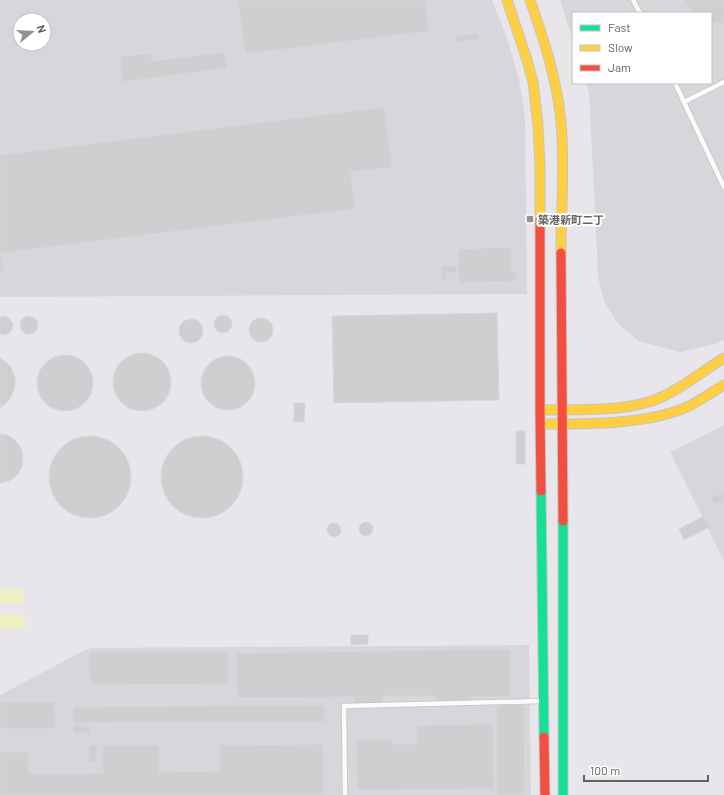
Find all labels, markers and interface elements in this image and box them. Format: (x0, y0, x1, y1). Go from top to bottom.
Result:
north arrow (12, 12, 52, 52)
legend (572, 12, 712, 84)
text: Fast (608, 20, 631, 34)
text: N (35, 23, 49, 34)
text: Slow (608, 40, 633, 54)
text: Jam (608, 60, 631, 74)
place label: 築港新町二丁 (538, 213, 604, 226)
marker: 築港新町二丁 (525, 214, 535, 224)
scale bar (584, 757, 708, 783)
text: 100 m (590, 763, 620, 777)

